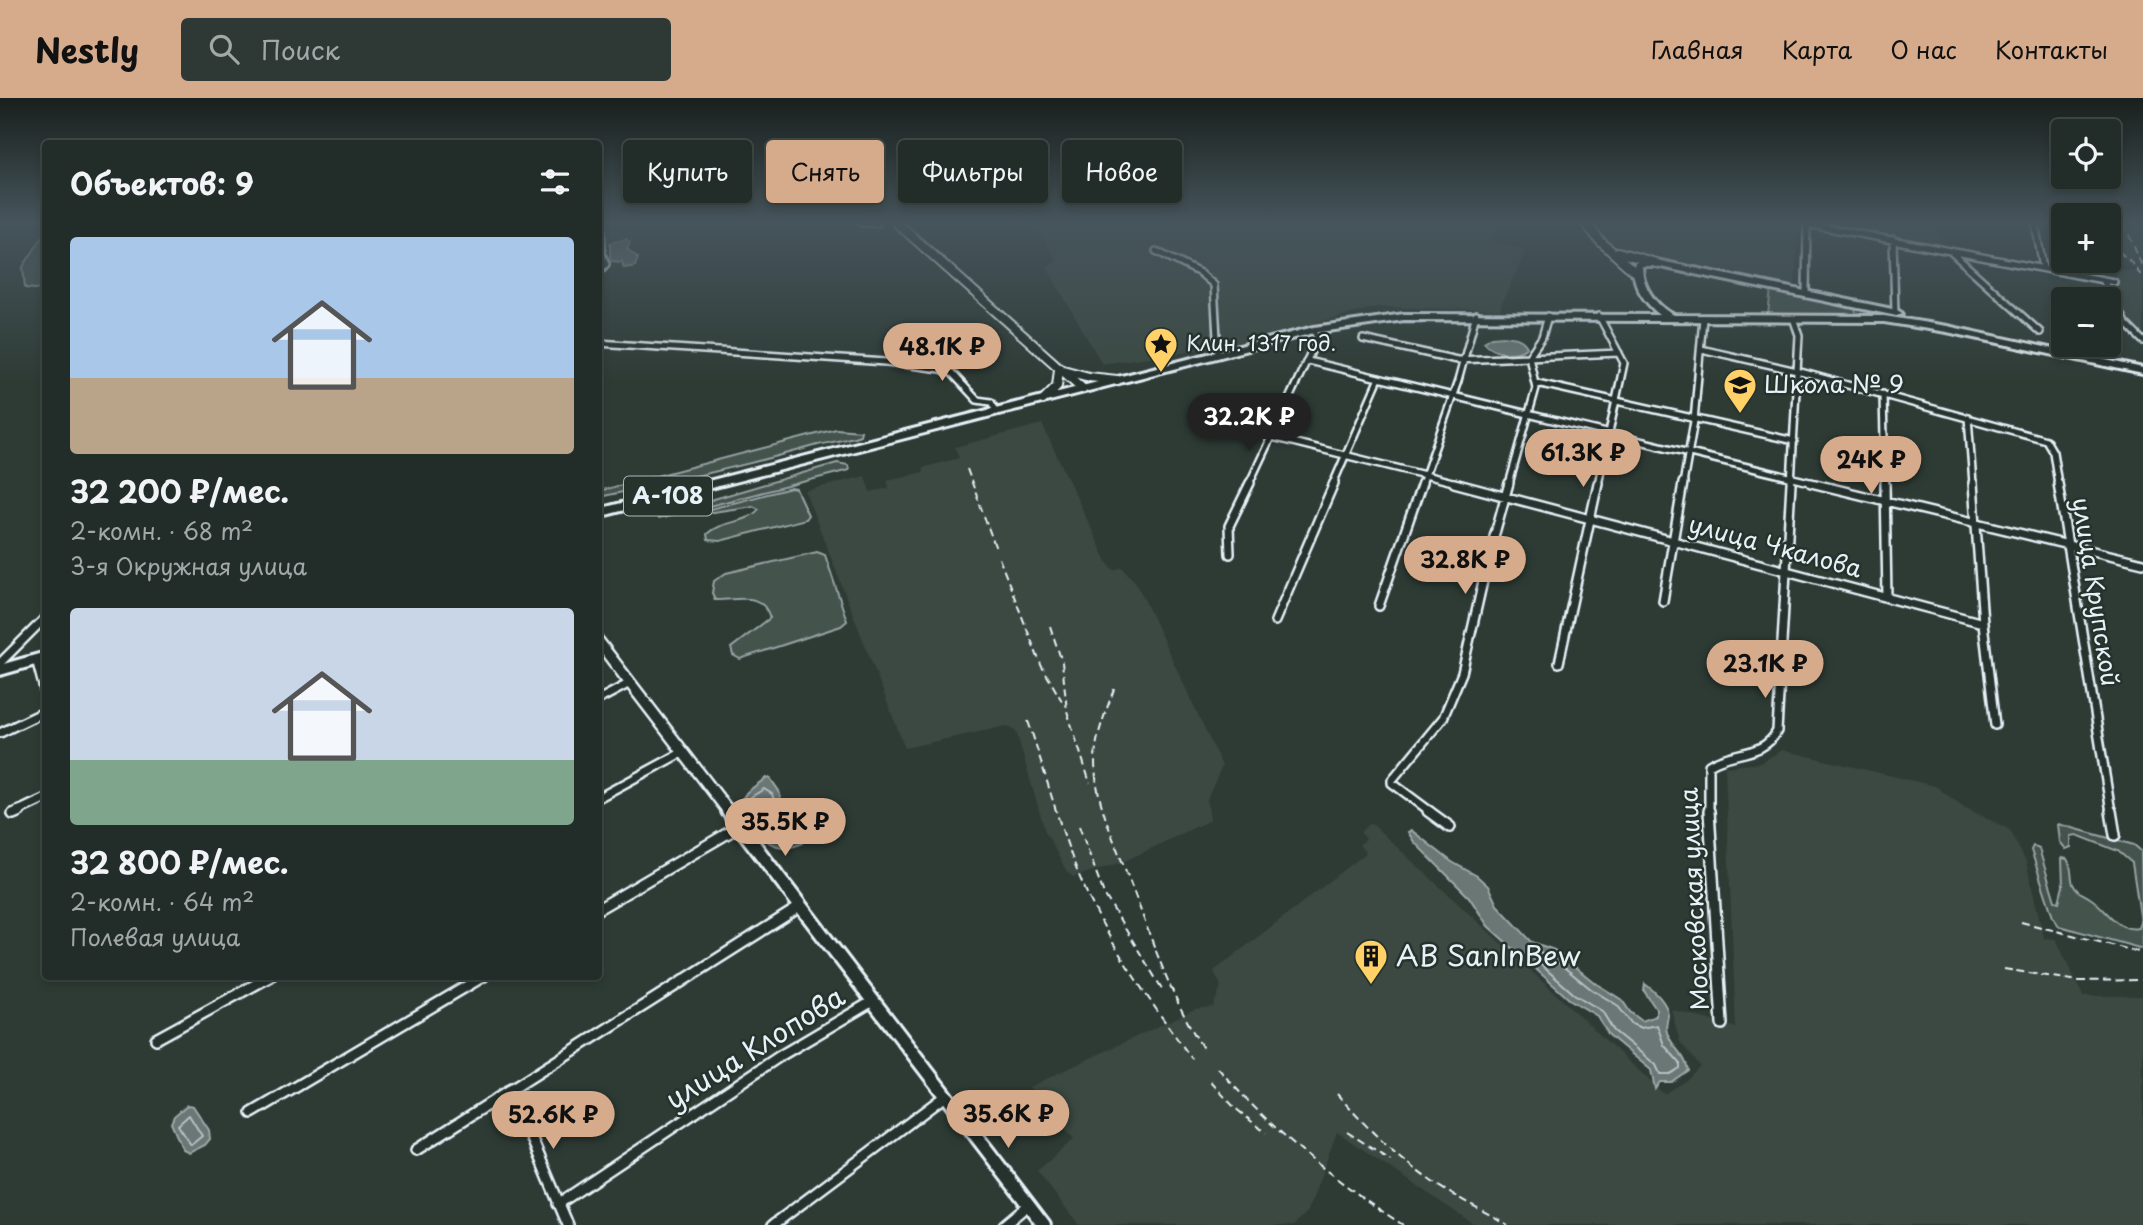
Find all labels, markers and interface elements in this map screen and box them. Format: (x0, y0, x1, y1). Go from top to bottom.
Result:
search box (181, 18, 671, 81)
text: Nestly (35, 24, 139, 74)
icon: search (205, 30, 243, 68)
text: Поиск (261, 30, 340, 69)
text: Главная (1651, 31, 1744, 67)
text: Карта (1782, 31, 1852, 67)
text: О нас (1890, 31, 1957, 67)
text: Контакты (1995, 31, 2108, 67)
map controls (2051, 119, 2121, 357)
button: locate (2051, 119, 2121, 189)
chip: Купить (623, 140, 752, 203)
chip: Снять (766, 140, 884, 203)
chip: Фильтры (898, 140, 1048, 203)
chip: Новое (1062, 140, 1182, 203)
text: Объектов: 9 (70, 160, 254, 205)
icon: filters (536, 163, 574, 201)
button: + (2051, 203, 2121, 273)
icon: home (259, 282, 385, 408)
button: − (2051, 287, 2121, 357)
pin: 48.1K ₽ (877, 324, 1007, 383)
place icon: Клин. 1317 год. (1142, 325, 1180, 374)
place label: Клин. 1317 год. (1186, 326, 1336, 358)
text: 48.1K ₽ (899, 328, 985, 363)
place label: Школа № 9 (1764, 365, 1904, 401)
school or university icon: Школа № 9 (1721, 366, 1759, 415)
pin: 32.2K ₽ (1184, 394, 1314, 453)
text: 32.2K ₽ (1203, 398, 1295, 433)
pin: 61.3K ₽ (1518, 430, 1648, 489)
text: 61.3K ₽ (1541, 434, 1625, 469)
pin: 24K ₽ (1822, 436, 1920, 496)
text: 24K ₽ (1836, 441, 1906, 476)
text: 32 200 ₽/мес. (70, 468, 289, 513)
road number: А-108 (624, 476, 712, 516)
street label: улица Крупской (2064, 495, 2130, 689)
street label: улица Чкалова (1685, 505, 1866, 586)
text: 2-комн. · 68 m² (70, 513, 253, 548)
pin: 32.8K ₽ (1400, 536, 1530, 596)
text: 32.8K ₽ (1420, 541, 1510, 576)
text: 3-я Окружная улица (70, 548, 307, 583)
pin: 23.1K ₽ (1700, 640, 1830, 700)
text: 23.1K ₽ (1723, 645, 1807, 680)
icon: home (259, 653, 385, 779)
street label: Московская улица (1669, 787, 1717, 1011)
pin: 35.5K ₽ (720, 798, 850, 858)
text: 35.5K ₽ (741, 803, 829, 838)
text: 32 800 ₽/мес. (70, 839, 289, 884)
text: 2-комн. · 64 m² (70, 884, 254, 919)
text: Полевая улица (70, 919, 240, 954)
place label: AB SanInBew (1396, 933, 1581, 976)
building icon: AB SanInBew (1352, 937, 1390, 986)
street label: улица Клопова (656, 974, 853, 1119)
pin: 35.6K ₽ (943, 1090, 1073, 1150)
pin: 52.6K ₽ (488, 1091, 618, 1151)
text: 35.6K ₽ (962, 1095, 1054, 1130)
text: 52.6K ₽ (508, 1096, 598, 1131)

